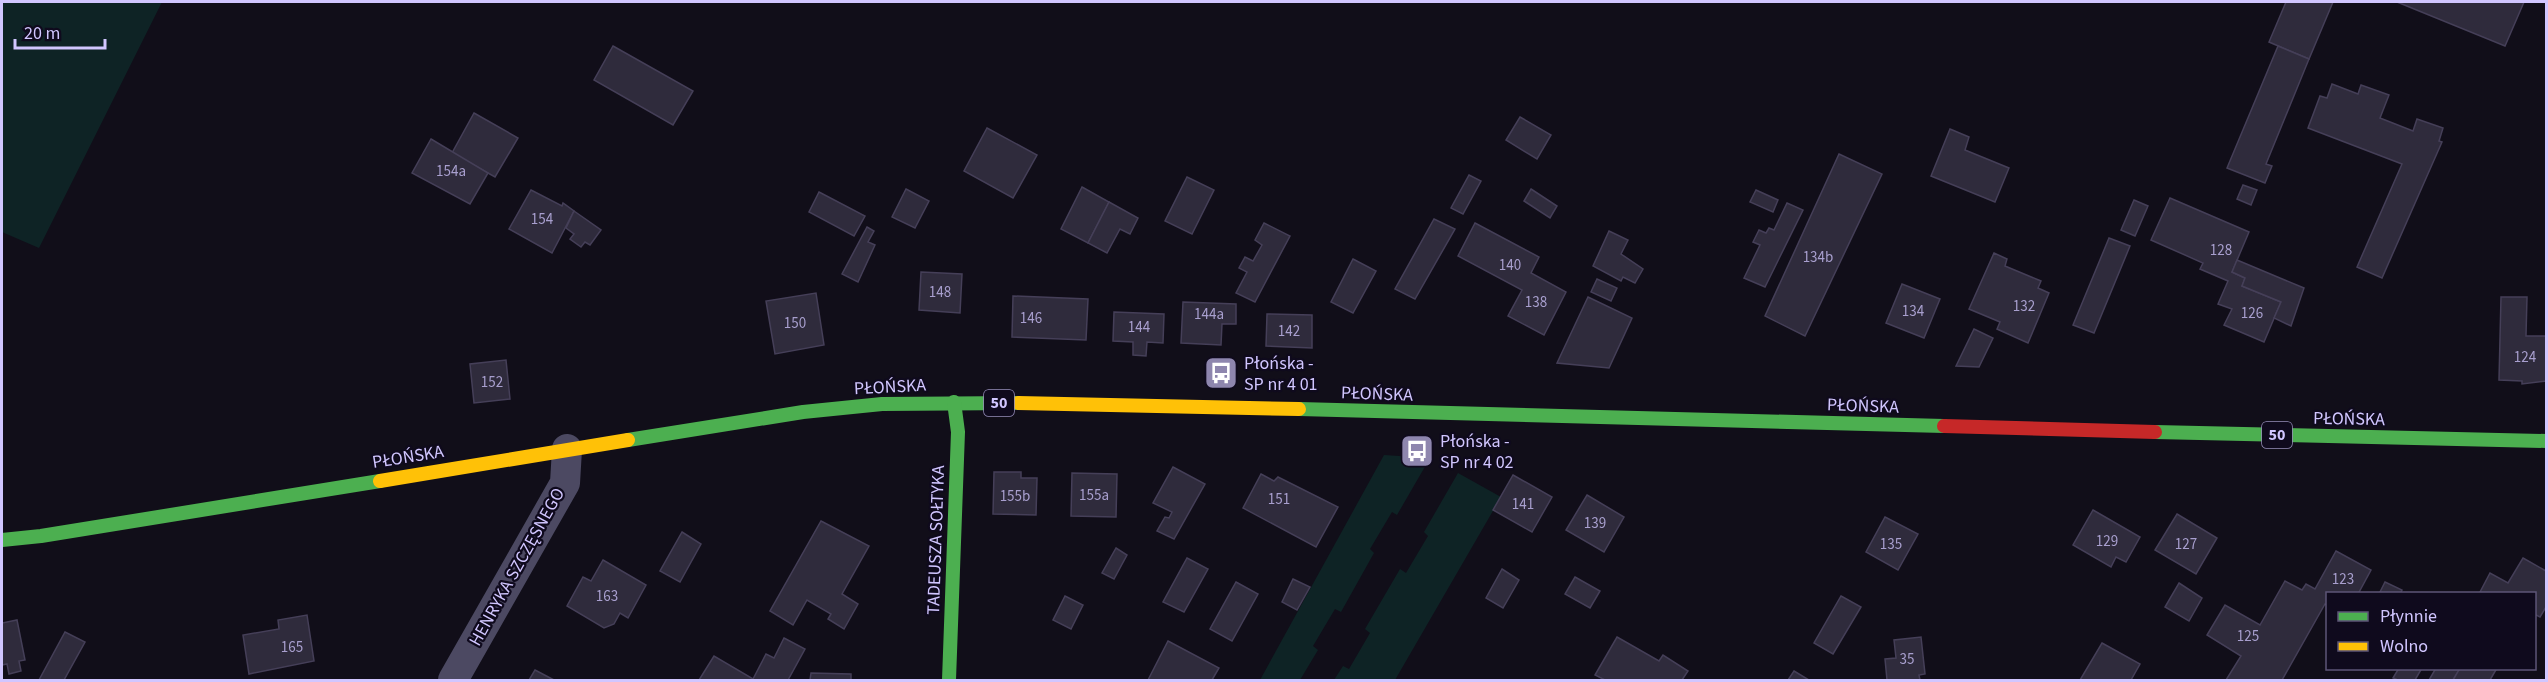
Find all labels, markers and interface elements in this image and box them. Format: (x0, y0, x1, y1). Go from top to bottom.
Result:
scale bar (15, 12, 105, 50)
text: 20 m (24, 21, 60, 46)
house number: 154a (436, 161, 466, 182)
house number: 154 (531, 209, 554, 230)
house number: 128 (2210, 240, 2232, 261)
house number: 134b (1803, 247, 1833, 268)
house number: 140 (1499, 255, 1521, 276)
house number: 148 (929, 282, 951, 303)
house number: 138 (1525, 292, 1547, 313)
house number: 132 (2013, 296, 2035, 317)
house number: 134 (1902, 301, 1925, 322)
house number: 126 (2241, 303, 2263, 324)
house number: 144a (1194, 304, 1224, 325)
house number: 146 (1020, 308, 1042, 329)
house number: 150 (784, 313, 806, 334)
house number: 144 (1128, 317, 1151, 338)
house number: 142 (1278, 321, 1300, 342)
house number: 124 (2514, 347, 2537, 368)
place label: Płońska - SP nr 4 01 (1244, 351, 1318, 397)
bus stop icon: Płońska - SP nr 4 01 (1203, 355, 1239, 391)
house number: 152 (481, 372, 503, 393)
street label: PŁOŃSKA (853, 373, 927, 401)
street label: PŁOŃSKA (1341, 380, 1414, 408)
road number: 50 (984, 390, 1014, 416)
street label: PŁOŃSKA (1827, 392, 1900, 420)
street label: PŁOŃSKA (2313, 406, 2385, 432)
road number: 50 (2262, 422, 2292, 448)
place label: Płońska - SP nr 4 02 (1440, 429, 1514, 475)
bus stop icon: Płońska - SP nr 4 02 (1399, 433, 1435, 469)
street label: PŁOŃSKA (371, 439, 446, 475)
street label: TADEUSZA SOŁTYKA (921, 465, 951, 615)
street label: HENRYKA SZCZĘSNEGO (463, 483, 571, 651)
house number: 155a (1079, 485, 1109, 506)
house number: 155b (1000, 486, 1030, 507)
house number: 151 (1268, 489, 1290, 510)
house number: 141 (1512, 494, 1534, 515)
house number: 139 (1584, 513, 1606, 534)
house number: 129 (2096, 531, 2118, 552)
house number: 135 (1880, 534, 1902, 555)
house number: 127 (2175, 534, 2197, 555)
house number: 123 (2332, 569, 2354, 590)
house number: 163 (596, 586, 618, 607)
legend (2326, 592, 2536, 670)
text: Płynnie (2380, 604, 2437, 629)
house number: 125 (2237, 626, 2259, 647)
text: Wolno (2380, 634, 2428, 659)
house number: 165 (281, 637, 303, 658)
house number: 35 (1900, 649, 1914, 670)

